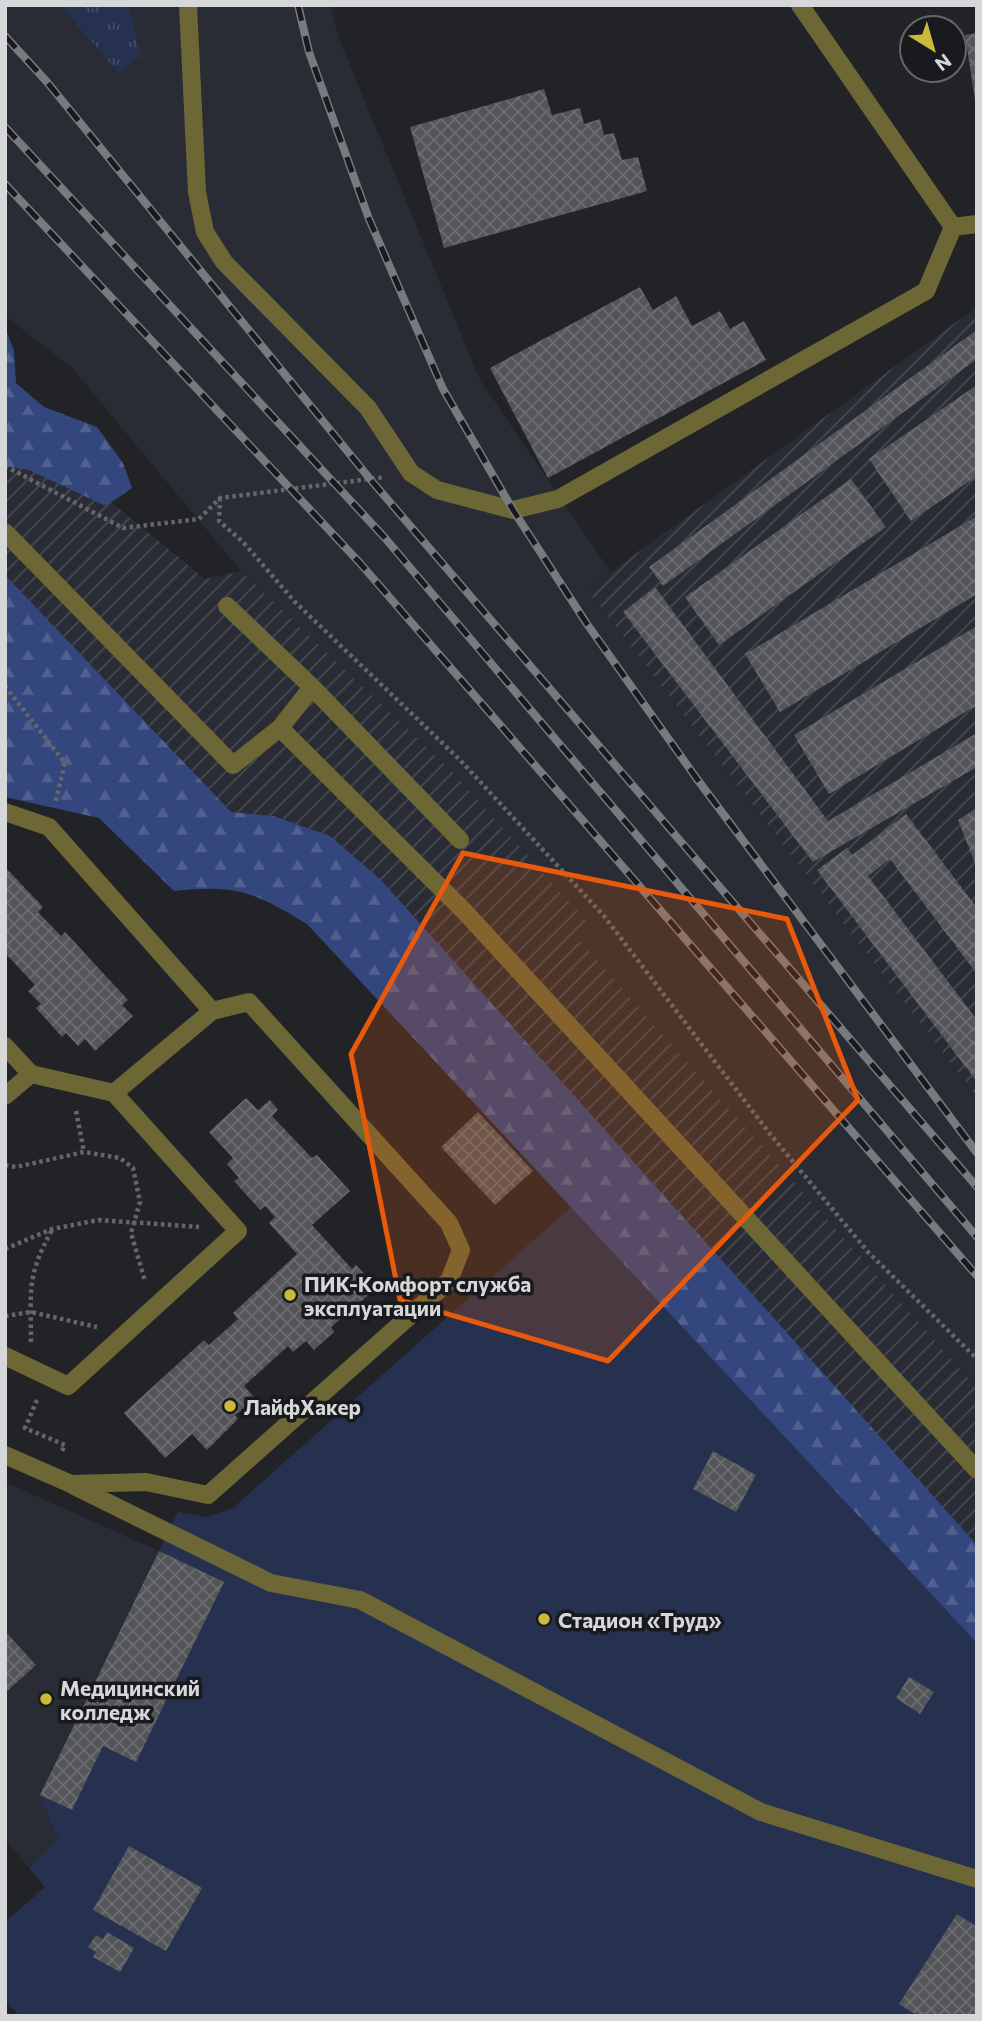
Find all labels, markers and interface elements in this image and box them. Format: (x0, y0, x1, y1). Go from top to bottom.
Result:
north arrow (898, 14, 968, 84)
text: N (931, 49, 956, 76)
place label: ПИК-Комфорт служба эксплуатации (304, 1271, 531, 1320)
marker: ПИК-Комфорт служба эксплуатации (282, 1287, 298, 1303)
place label: ЛайфХакер (244, 1394, 361, 1419)
marker: ЛайфХакер (222, 1398, 238, 1414)
place label: Стадион «Труд» (558, 1607, 722, 1632)
marker: Стадион «Труд» (536, 1611, 552, 1627)
place label: Медицинский колледж (60, 1675, 200, 1724)
marker: Медицинский колледж (38, 1691, 54, 1707)

